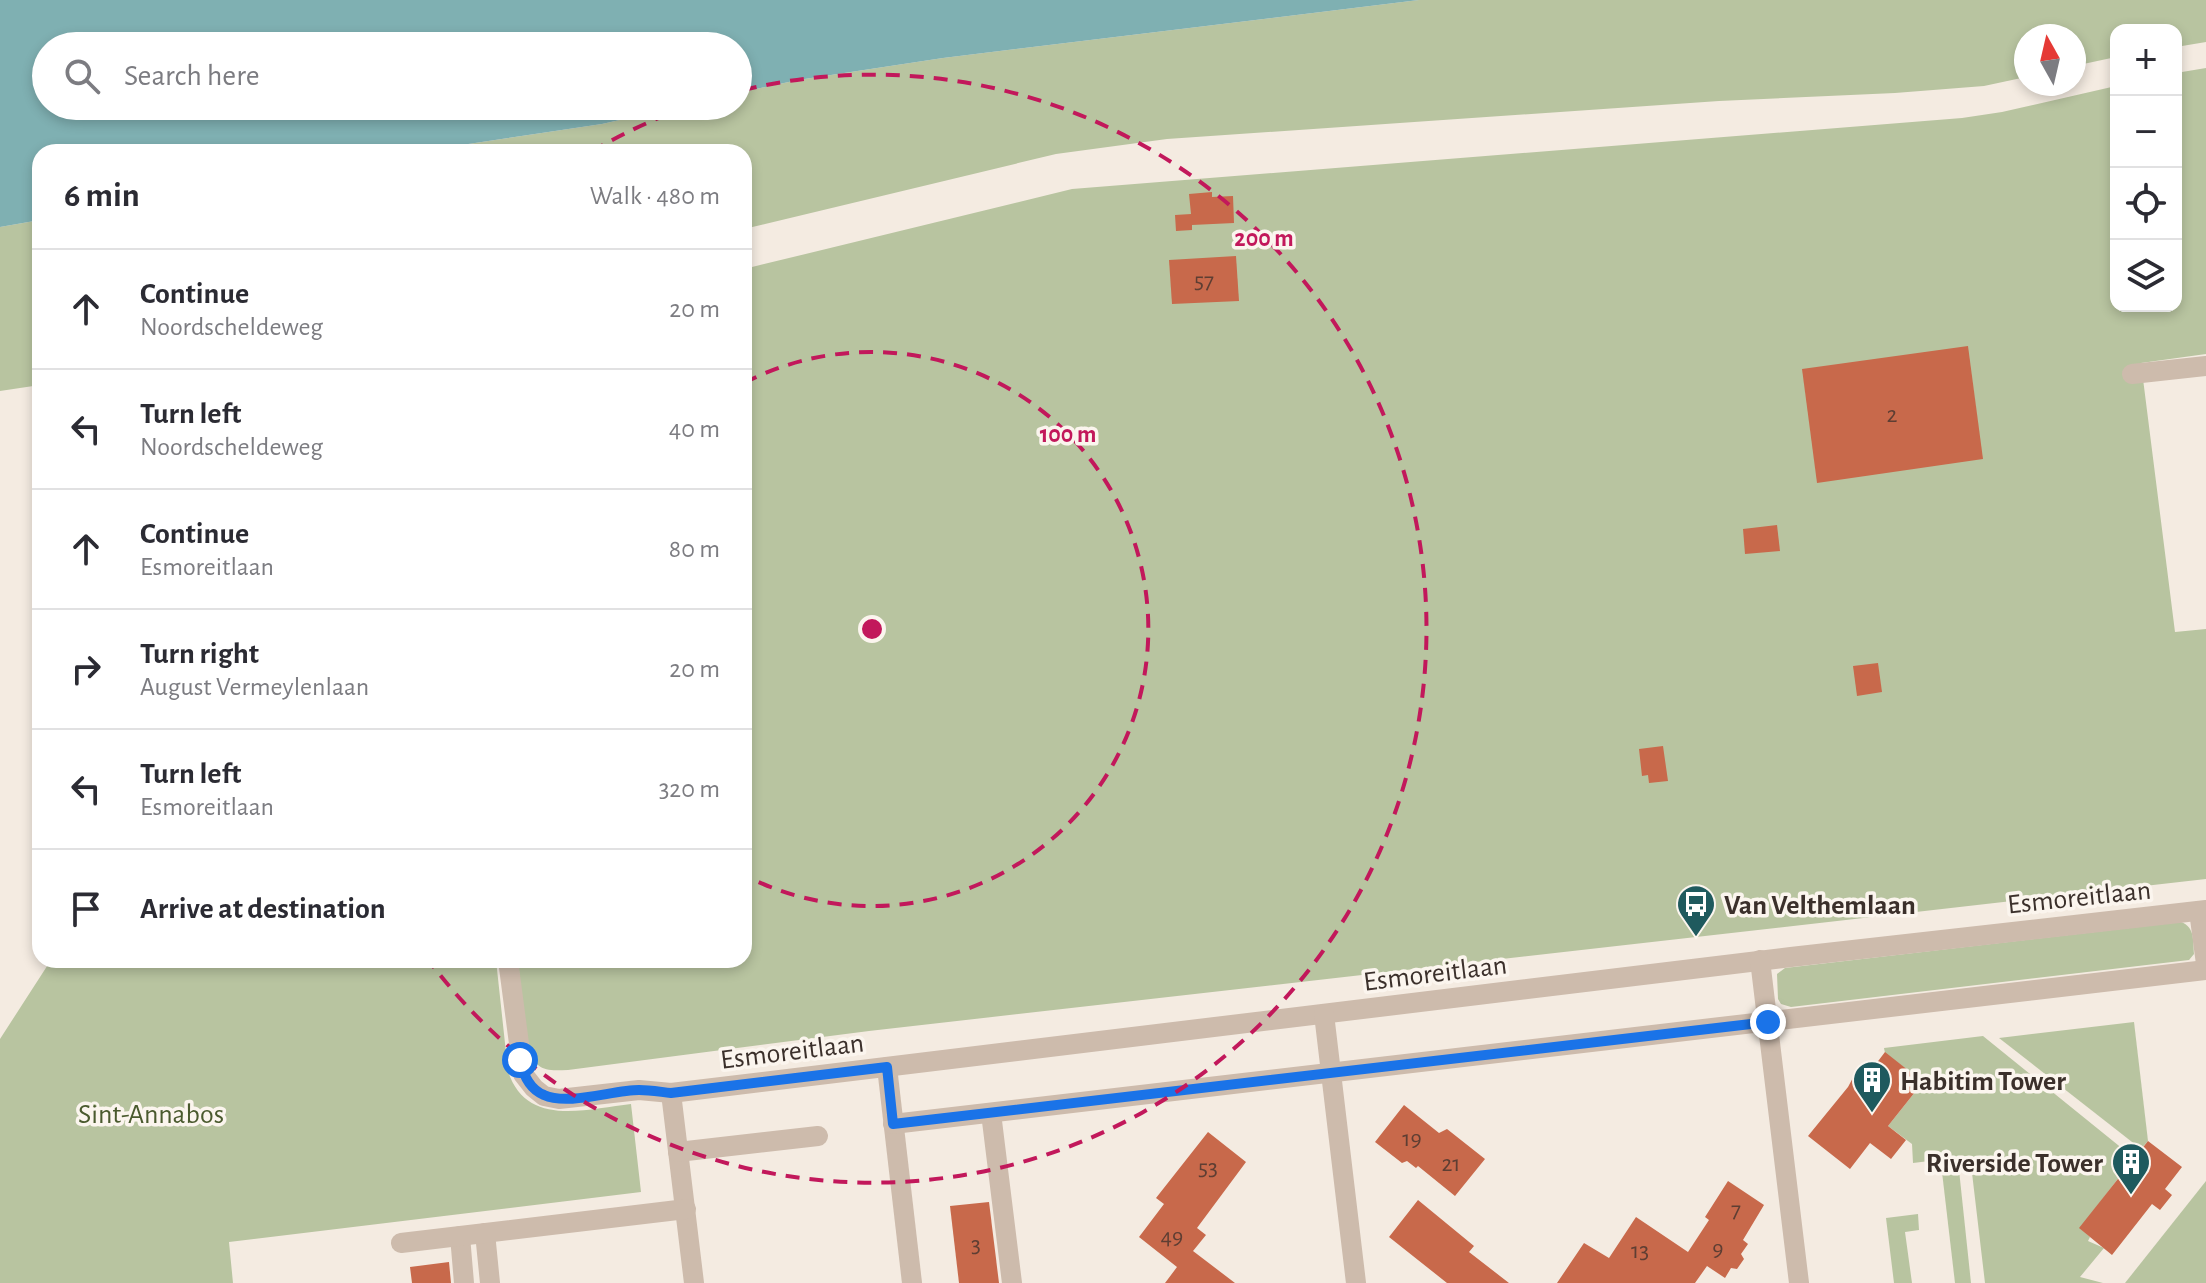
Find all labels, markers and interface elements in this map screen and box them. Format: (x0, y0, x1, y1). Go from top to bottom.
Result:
north arrow (2014, 24, 2086, 96)
map controls (2110, 24, 2182, 312)
button: + (2110, 24, 2182, 96)
search box (32, 32, 752, 120)
icon: search (60, 54, 104, 98)
text: Search here (124, 61, 260, 91)
button: − (2110, 96, 2182, 168)
button: locate (2110, 168, 2182, 240)
text: 6 min (64, 179, 140, 213)
text: Walk · 480 m (590, 183, 720, 209)
text: 200 m (1234, 227, 1294, 251)
button: layers (2110, 240, 2182, 312)
house number: 57 (1194, 269, 1214, 293)
text: Continue (140, 279, 249, 309)
icon: ahead (64, 287, 108, 331)
text: 20 m (669, 296, 720, 322)
text: Noordscheldeweg (140, 314, 323, 340)
text: Turn left (140, 399, 241, 429)
house number: 2 (1887, 403, 1898, 427)
icon: left (64, 407, 108, 451)
text: 40 m (669, 416, 720, 442)
text: 100 m (1040, 423, 1096, 447)
text: Noordscheldeweg (140, 434, 323, 460)
text: Continue (140, 519, 249, 549)
icon: ahead (64, 527, 108, 571)
text: 80 m (669, 536, 720, 562)
text: Esmoreitlaan (140, 554, 274, 580)
centre of rings (858, 615, 886, 643)
text: Turn right (140, 639, 259, 669)
icon: right (64, 647, 108, 691)
text: 20 m (669, 656, 720, 682)
text: August Vermeylenlaan (140, 674, 369, 700)
text: Turn left (140, 759, 241, 789)
icon: left (64, 767, 108, 811)
text: 320 m (659, 776, 720, 802)
text: Esmoreitlaan (140, 794, 274, 820)
street label: Esmoreitlaan (2006, 877, 2152, 919)
bus stop icon: Van Velthemlaan (1675, 883, 1717, 938)
icon: arrive (64, 887, 108, 931)
place label: Van Velthemlaan (1724, 892, 1916, 920)
text: Arrive at destination (140, 894, 386, 924)
street label: Esmoreitlaan (1362, 951, 1509, 997)
route end (1750, 1004, 1786, 1040)
street label: Esmoreitlaan (719, 1029, 866, 1075)
route start (502, 1042, 538, 1078)
building icon: Habitim Tower (1851, 1059, 1893, 1114)
place label: Habitim Tower (1900, 1068, 2066, 1096)
park label: Sint-Annabos (78, 1101, 224, 1129)
house number: 19 (1402, 1127, 1422, 1151)
building icon: Riverside Tower (2110, 1141, 2152, 1196)
place label: Riverside Tower (1926, 1150, 2103, 1178)
house number: 21 (1441, 1152, 1461, 1176)
house number: 53 (1198, 1156, 1218, 1180)
house number: 7 (1731, 1198, 1741, 1222)
house number: 49 (1161, 1225, 1183, 1249)
house number: 3 (971, 1233, 981, 1257)
house number: 9 (1712, 1237, 1724, 1261)
house number: 13 (1631, 1239, 1649, 1263)

